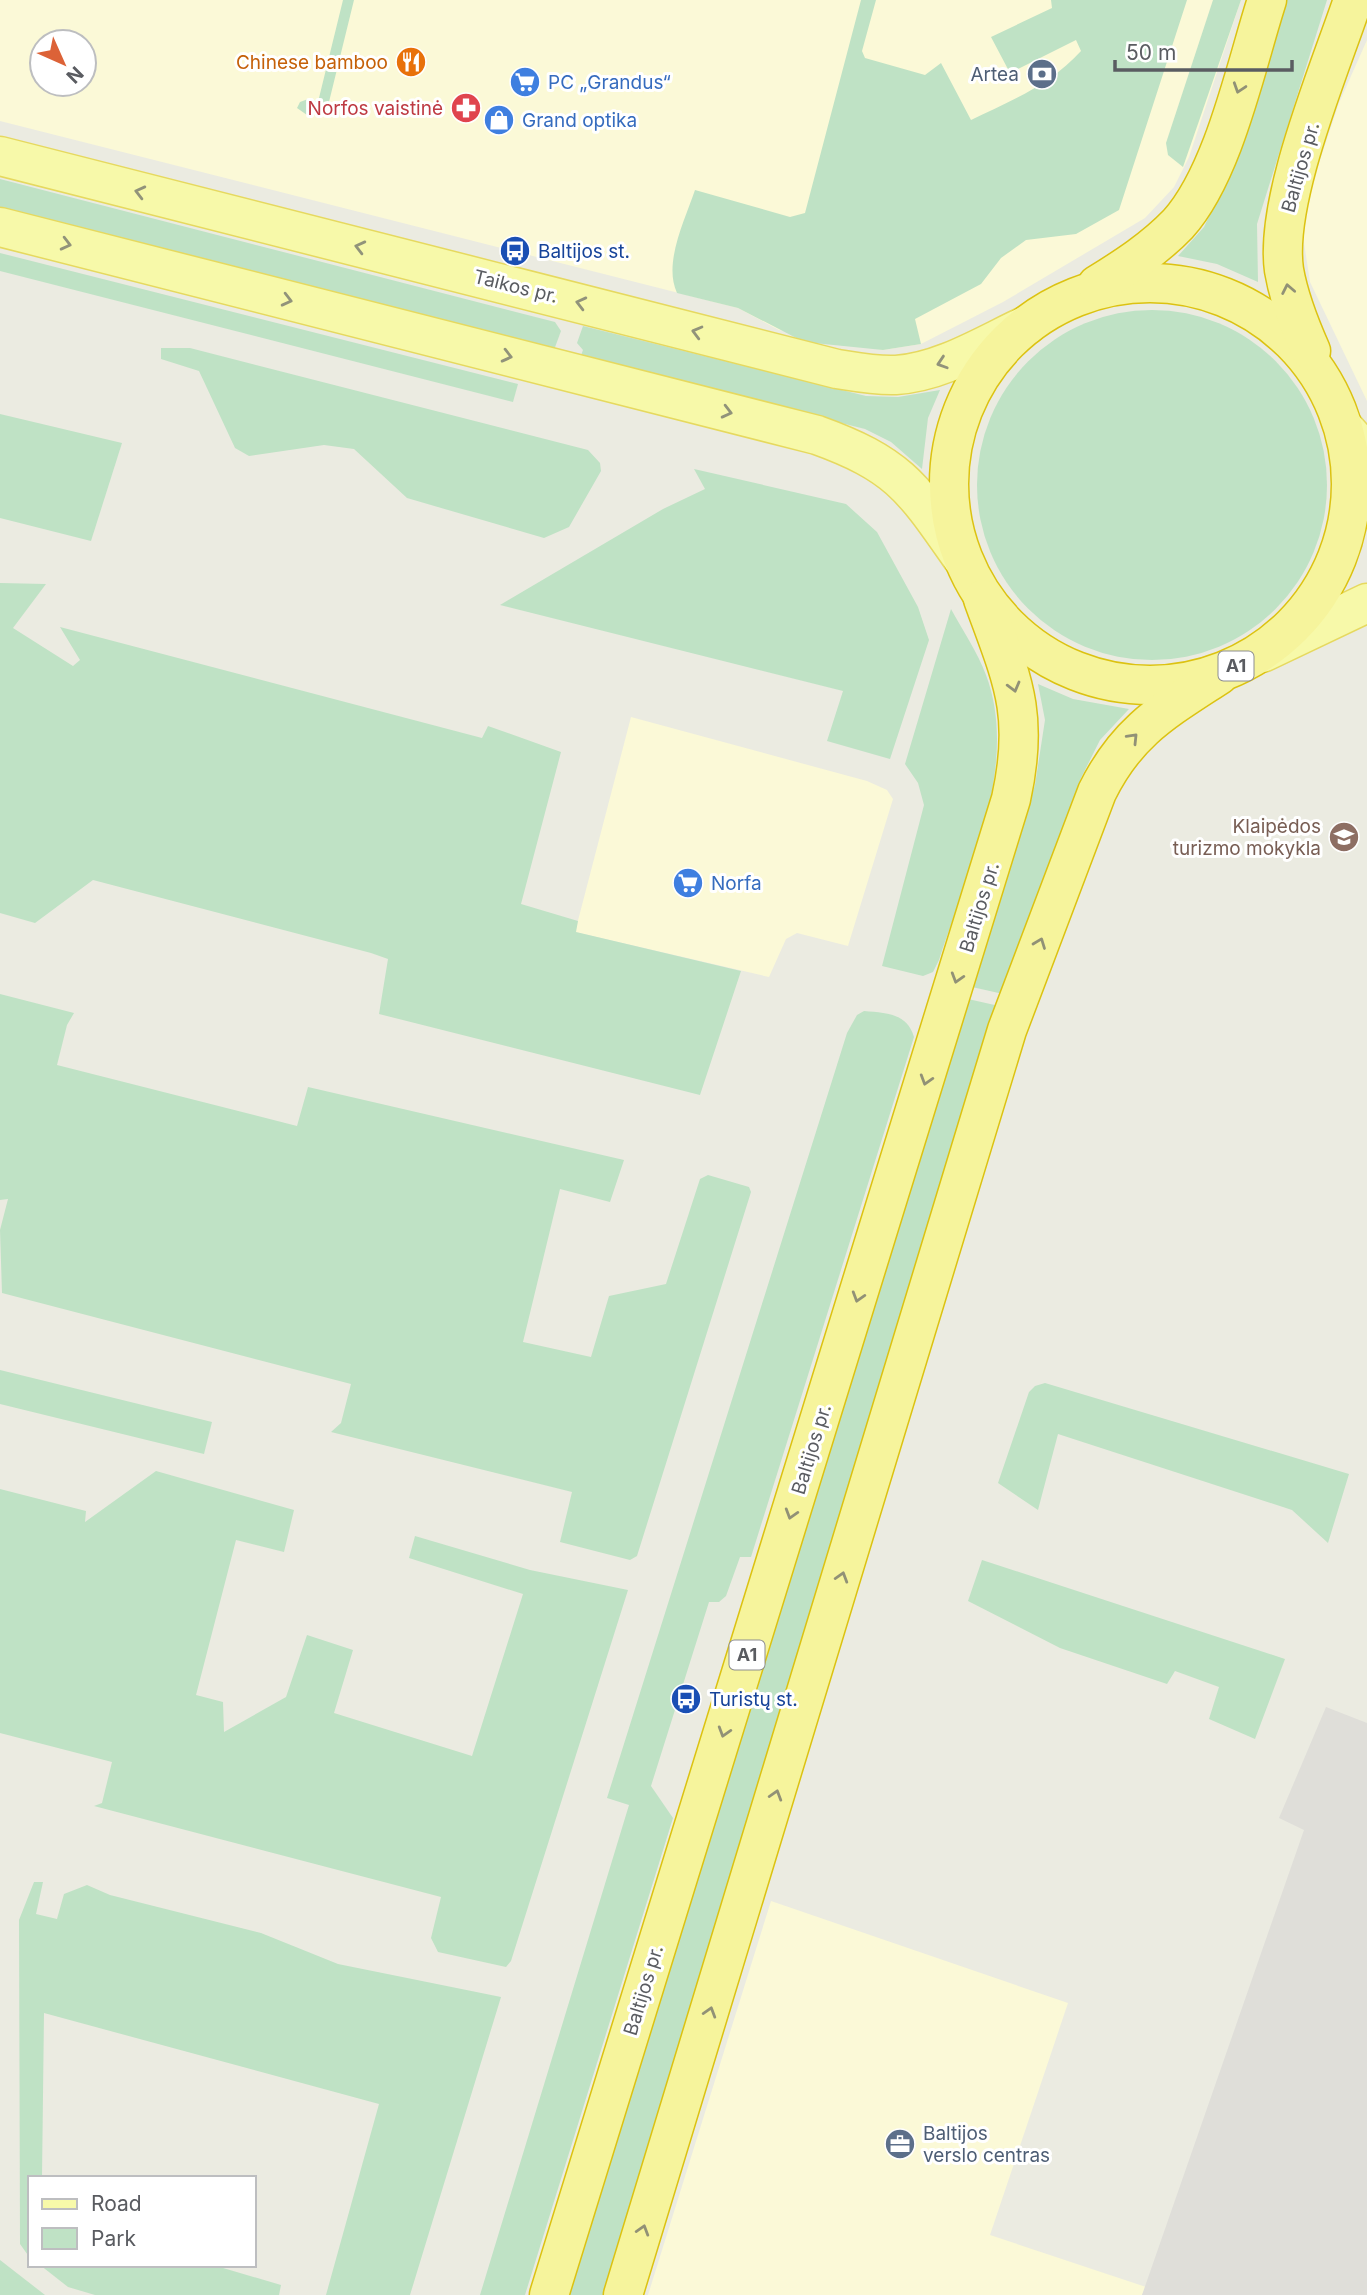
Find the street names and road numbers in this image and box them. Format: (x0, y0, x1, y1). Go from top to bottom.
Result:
street label: Baltijos pr. (1277, 119, 1324, 215)
street label: Taikos pr. (471, 265, 560, 308)
road number: A1 (1218, 652, 1254, 680)
street label: Baltijos pr. (955, 859, 1004, 955)
street label: Baltijos pr. (787, 1401, 836, 1497)
road number: A1 (730, 1640, 764, 1670)
street label: Baltijos pr. (619, 1942, 668, 2038)

